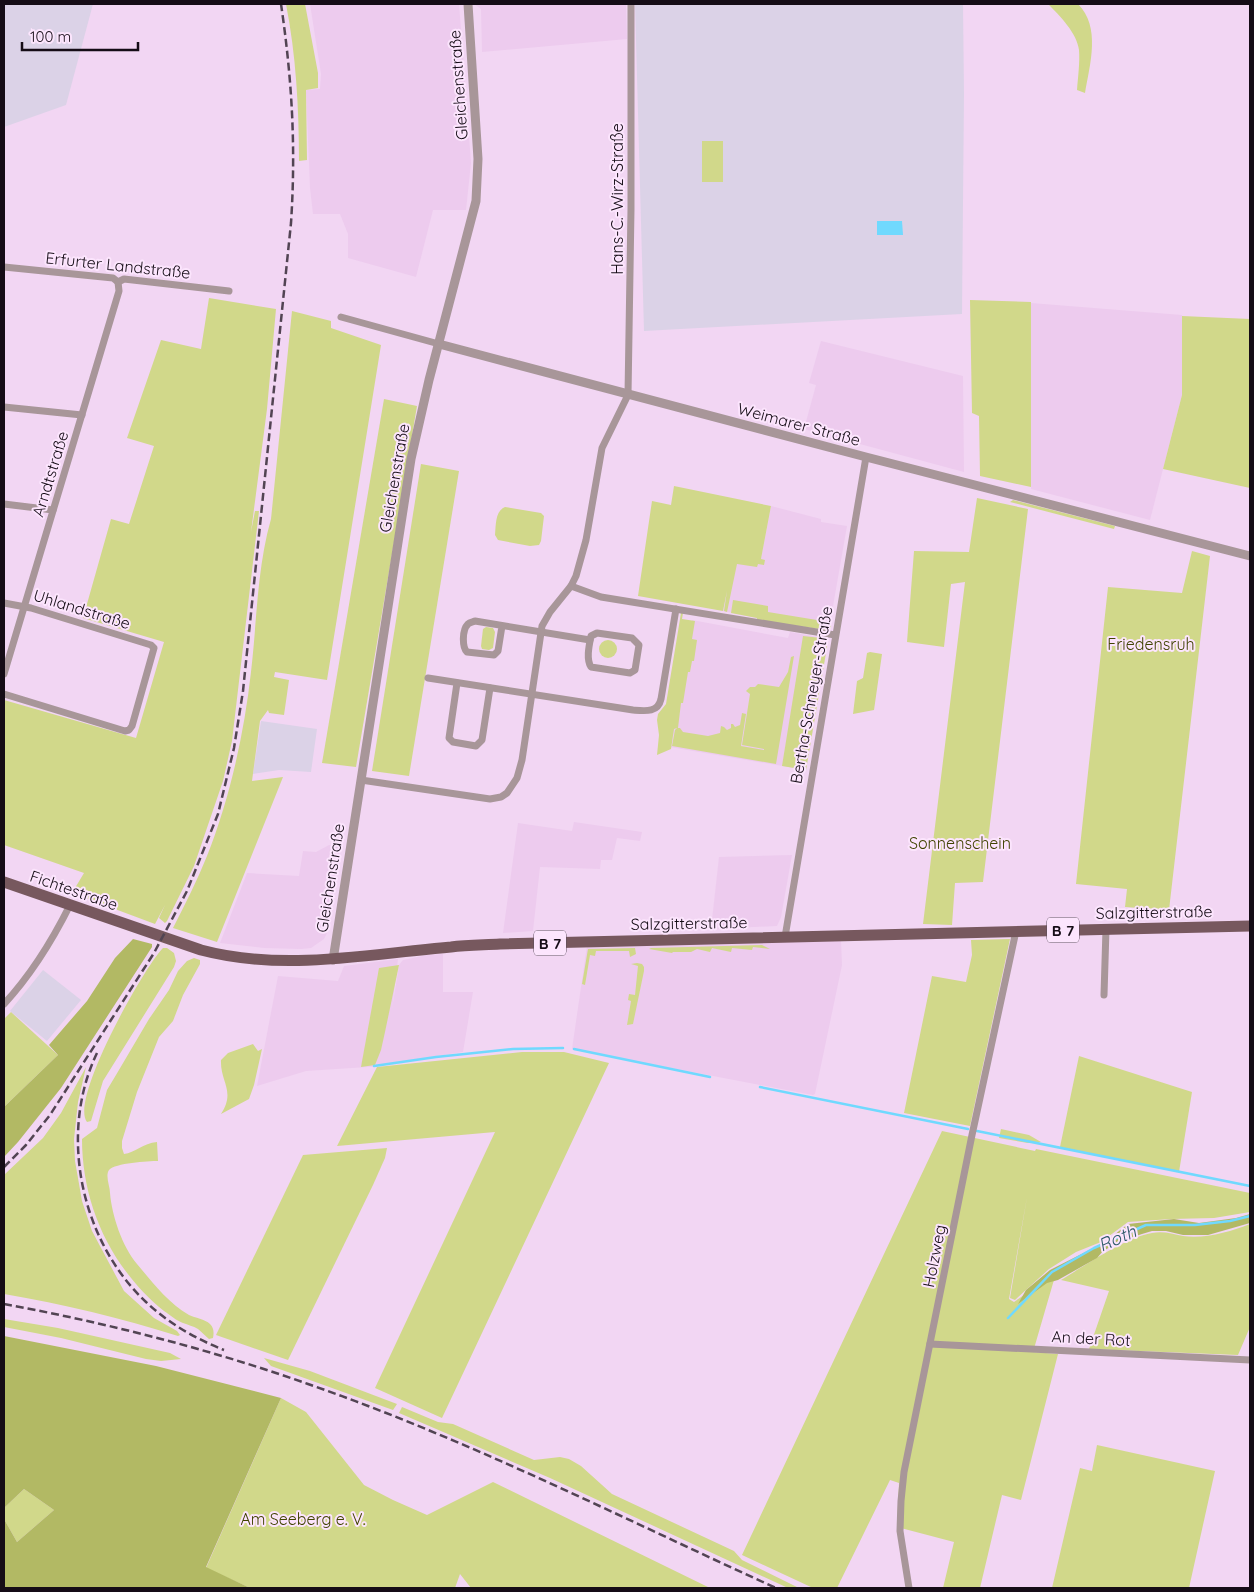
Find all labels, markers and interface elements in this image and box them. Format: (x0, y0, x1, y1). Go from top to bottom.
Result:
scale bar (22, 20, 139, 52)
text: 100 m (30, 27, 71, 46)
street label: Gleichenstraße (444, 29, 472, 141)
street label: Hans-C.-Wirz-Straße (607, 123, 627, 275)
street label: Erfurter Landstraße (45, 247, 191, 283)
street label: Weimarer Straße (735, 398, 863, 450)
street label: Gleichenstraße (375, 422, 413, 534)
street label: Arndtstraße (27, 429, 73, 519)
street label: Uhlandstraße (31, 585, 133, 633)
street label: Bertha-Schneyer-Straße (786, 605, 836, 785)
park label: Friedensruh (1107, 634, 1195, 654)
street label: Gleichenstraße (312, 822, 348, 934)
park label: Sonnenschein (909, 833, 1011, 853)
street label: Fichtestraße (27, 866, 121, 914)
street label: Salzgitterstraße (1095, 901, 1213, 923)
street label: Salzgitterstraße (630, 912, 748, 934)
road number: B 7 (1047, 918, 1079, 942)
road number: B 7 (534, 930, 566, 956)
water label: Roth (1094, 1219, 1140, 1256)
street label: Holzweg (918, 1223, 950, 1289)
street label: An der Rot (1051, 1326, 1131, 1350)
park label: Am Seeberg e. V. (240, 1509, 366, 1529)

